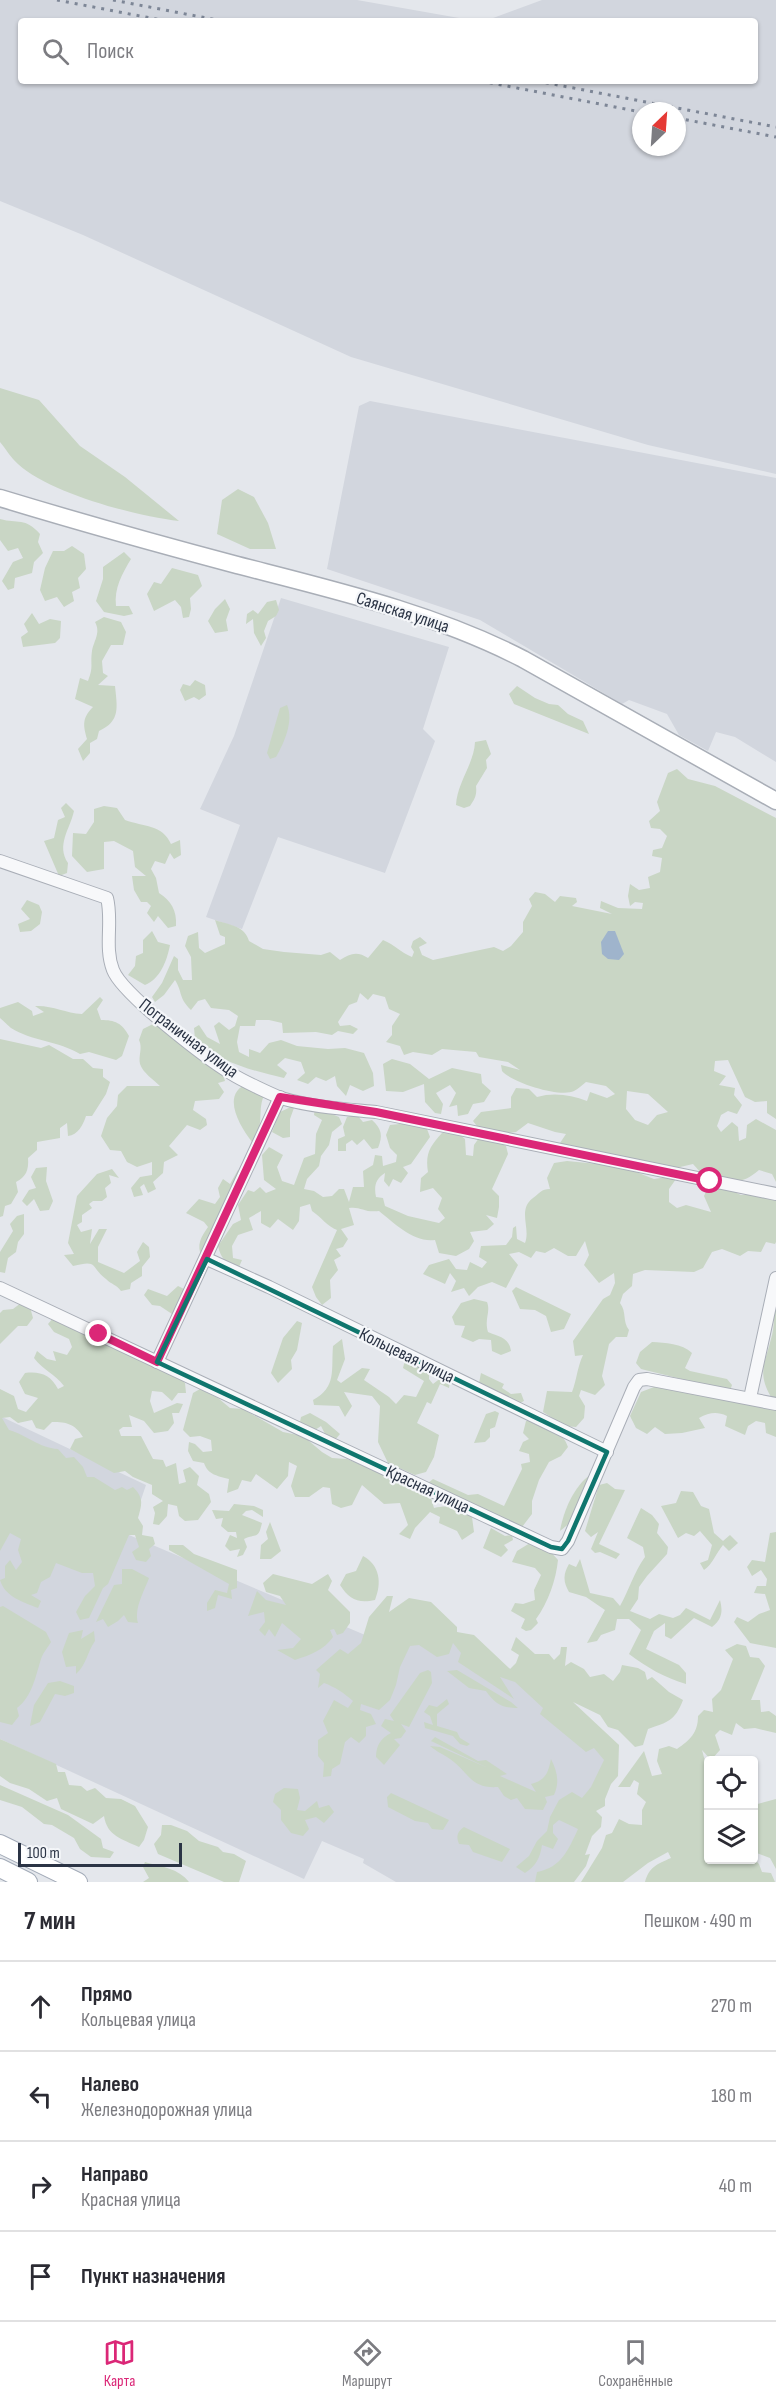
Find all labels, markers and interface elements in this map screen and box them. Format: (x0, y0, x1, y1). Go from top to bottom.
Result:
search box (18, 18, 758, 84)
icon: search (39, 35, 72, 68)
text: Поиск (87, 38, 133, 65)
north arrow (632, 102, 686, 156)
street label: Саянская улица (354, 588, 452, 637)
street label: Пограничная улица (135, 994, 242, 1083)
route start (696, 1167, 722, 1193)
route end (85, 1320, 111, 1346)
street label: Кольцевая улица (356, 1323, 458, 1388)
street label: Красная улица (383, 1461, 473, 1518)
map controls (704, 1756, 758, 1864)
button: locate (704, 1756, 758, 1810)
button: layers (704, 1810, 758, 1864)
scale bar (18, 1840, 182, 1868)
text: 100 m (27, 1844, 60, 1863)
text: 7 мин (24, 1906, 76, 1937)
text: Пешком · 490 m (644, 1909, 752, 1933)
text: Прямо (81, 1981, 132, 2008)
icon: ahead (24, 1990, 57, 2023)
text: 270 m (711, 1994, 752, 2018)
text: Кольцевая улица (81, 2008, 196, 2032)
text: Налево (81, 2071, 139, 2098)
icon: left (24, 2080, 57, 2113)
text: 180 m (711, 2084, 752, 2108)
text: Железнодорожная улица (81, 2098, 252, 2122)
text: Направо (81, 2161, 148, 2188)
icon: right (24, 2170, 57, 2203)
text: 40 m (719, 2174, 752, 2198)
text: Красная улица (81, 2188, 181, 2212)
icon: arrive (24, 2260, 57, 2293)
text: Пункт назначения (81, 2263, 225, 2290)
tab: Карта (103, 2336, 136, 2391)
tab: Маршрут (342, 2336, 392, 2391)
tab: Сохранённые (598, 2336, 673, 2391)

